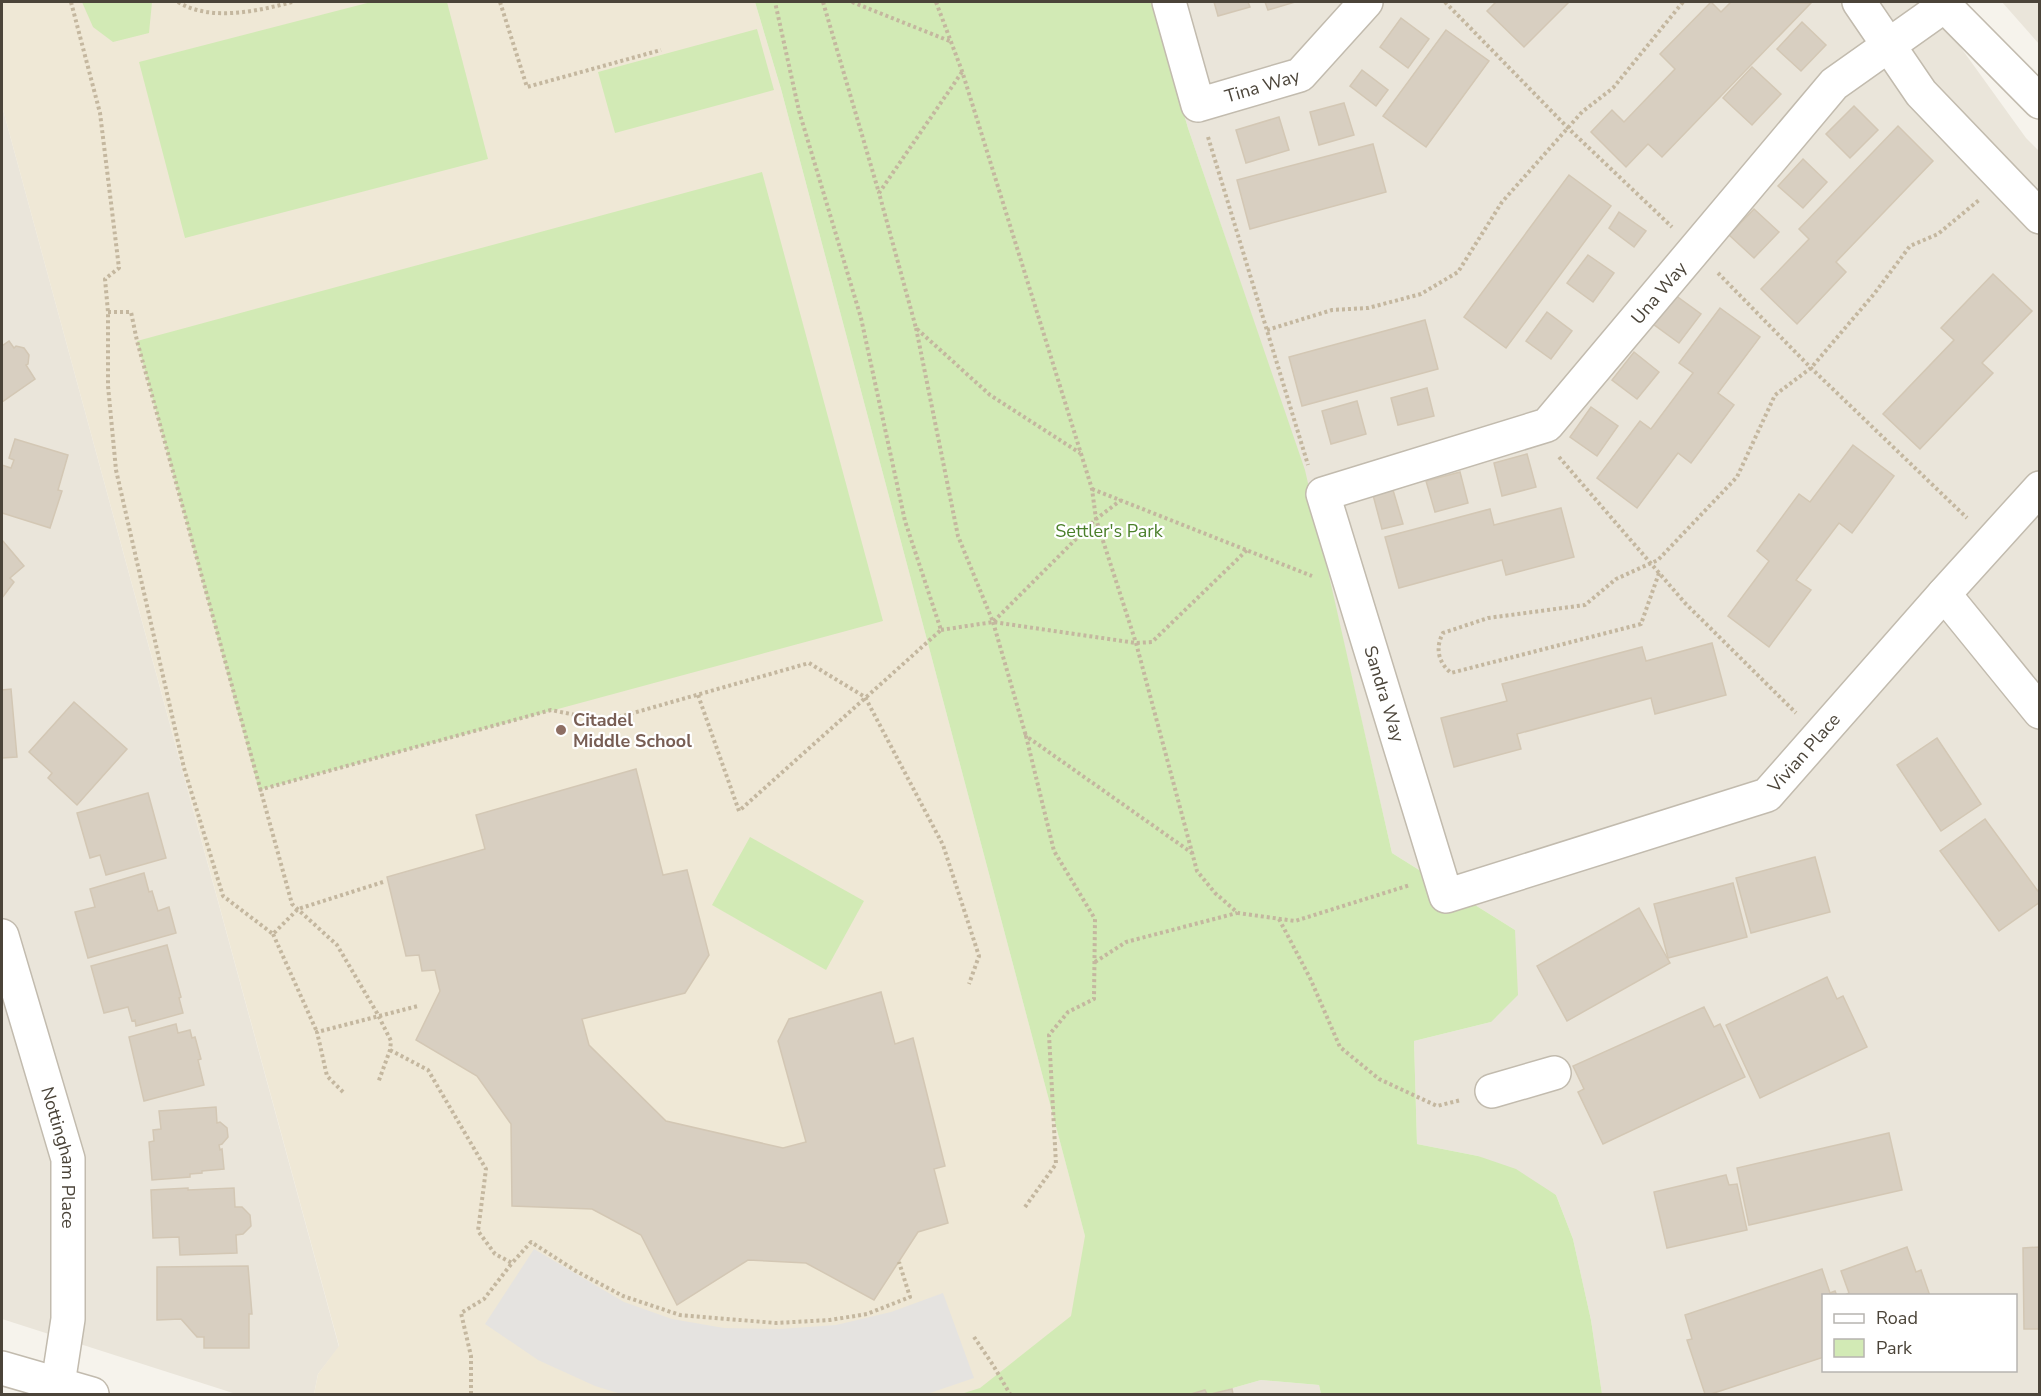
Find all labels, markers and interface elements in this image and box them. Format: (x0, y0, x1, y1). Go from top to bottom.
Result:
street label: Tina Way (1222, 64, 1303, 108)
street label: Una Way (1626, 256, 1693, 329)
park label: Settler's Park (1055, 519, 1164, 543)
street label: Sandra Way (1358, 643, 1410, 746)
place label: Citadel Middle School (573, 708, 692, 753)
street label: Vivian Place (1762, 708, 1846, 799)
marker: Citadel Middle School (554, 723, 568, 737)
street label: Nottingham Place (35, 1084, 80, 1229)
legend (1822, 1294, 2017, 1372)
text: Road (1876, 1306, 1918, 1330)
text: Park (1876, 1336, 1913, 1360)

